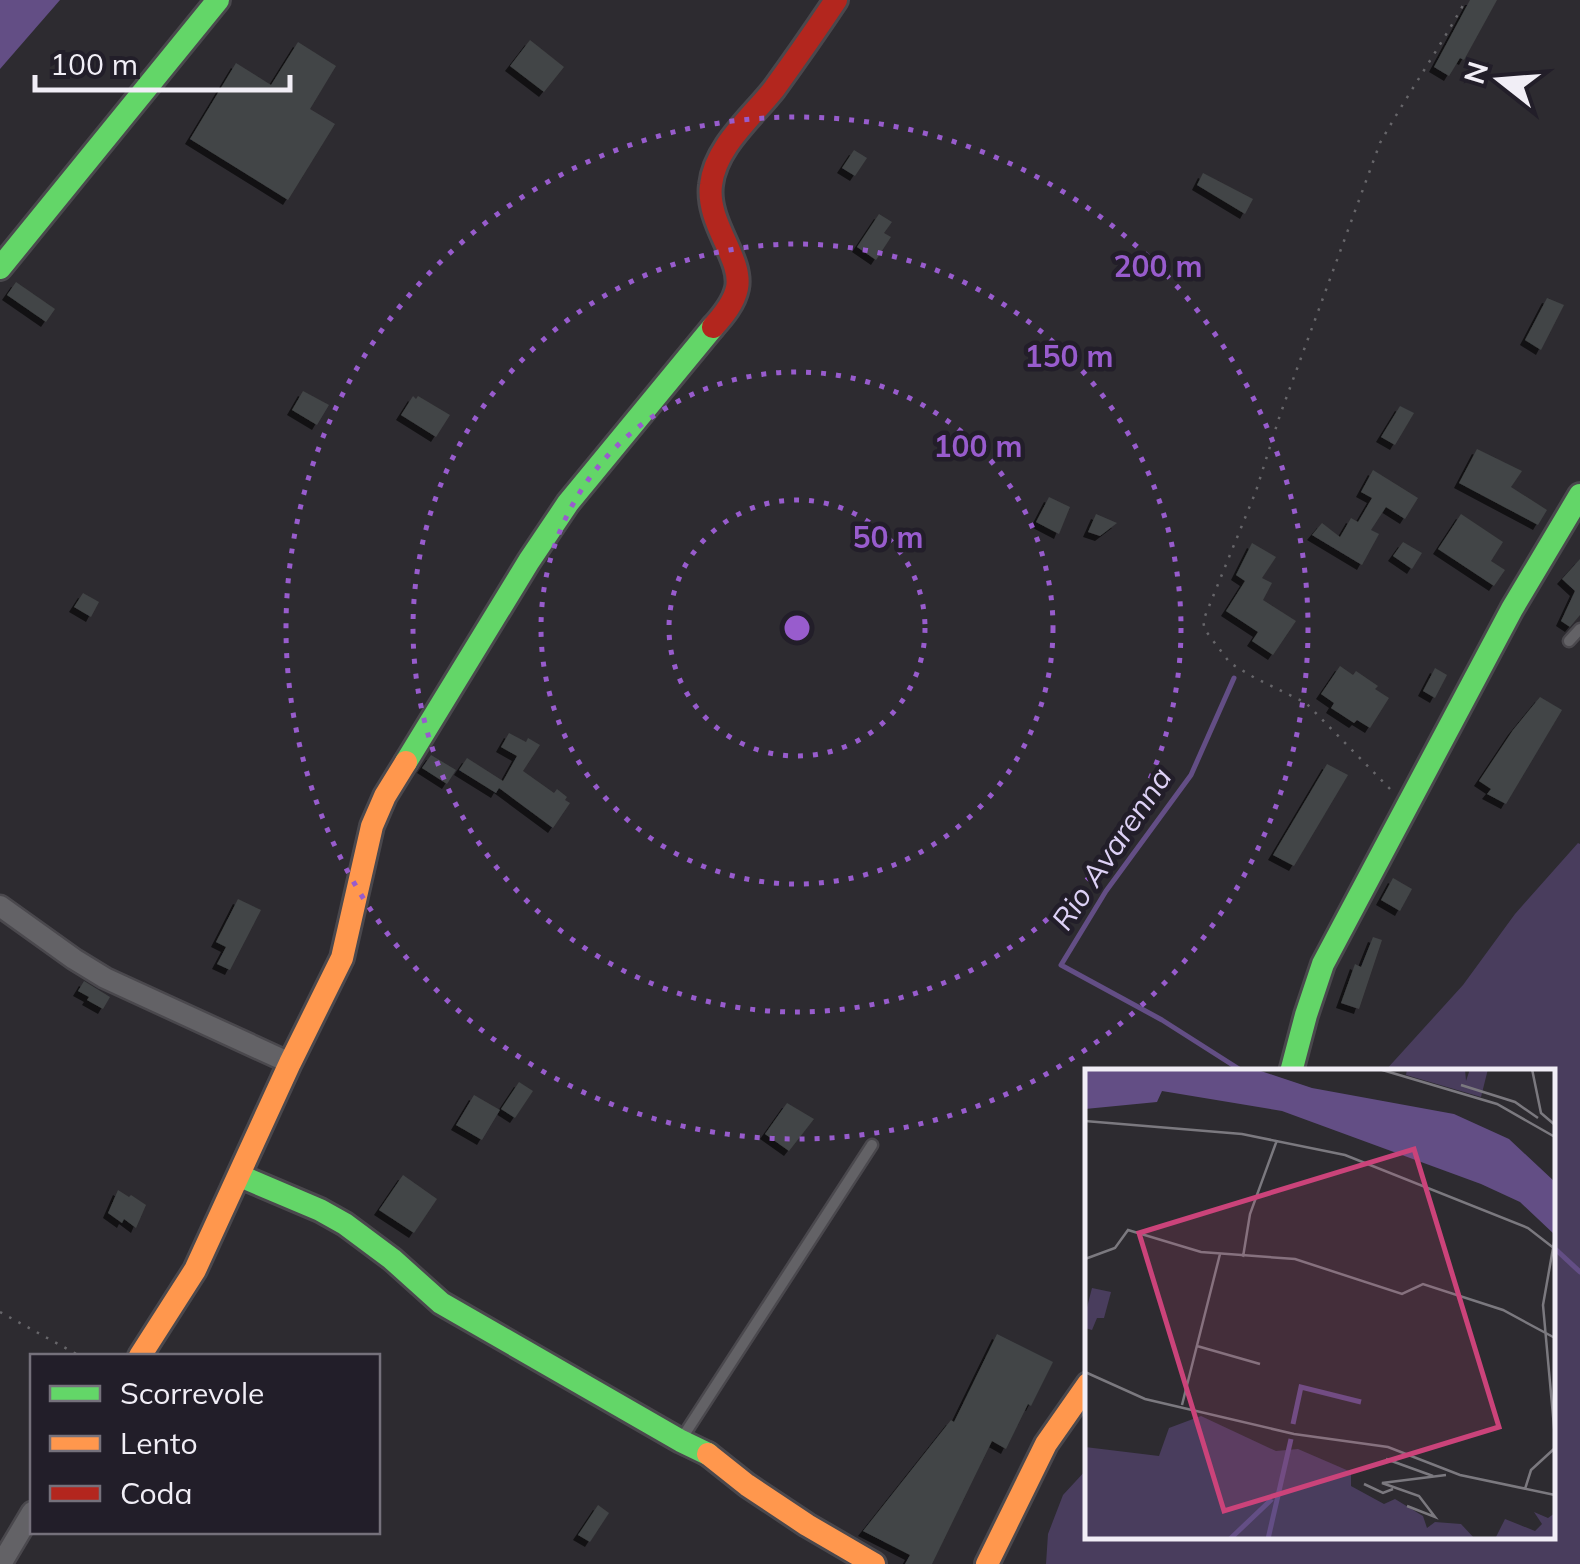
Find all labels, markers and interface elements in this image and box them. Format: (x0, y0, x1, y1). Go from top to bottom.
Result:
scale bar (35, 30, 290, 92)
north arrow (1450, 30, 1550, 130)
text: 100 m (50, 45, 138, 83)
text: N (1456, 57, 1495, 88)
text: 200 m (1113, 247, 1203, 285)
text: 150 m (1024, 337, 1114, 375)
text: 100 m (933, 427, 1023, 465)
text: 50 m (852, 518, 924, 556)
centre of rings (779, 610, 815, 646)
water label: Rio Avarenna (1043, 760, 1179, 937)
inset map (1085, 1069, 1555, 1539)
legend (30, 1354, 380, 1534)
text: Scorrevole (120, 1374, 264, 1412)
text: Lento (120, 1424, 198, 1462)
text: Coda (120, 1474, 193, 1512)

